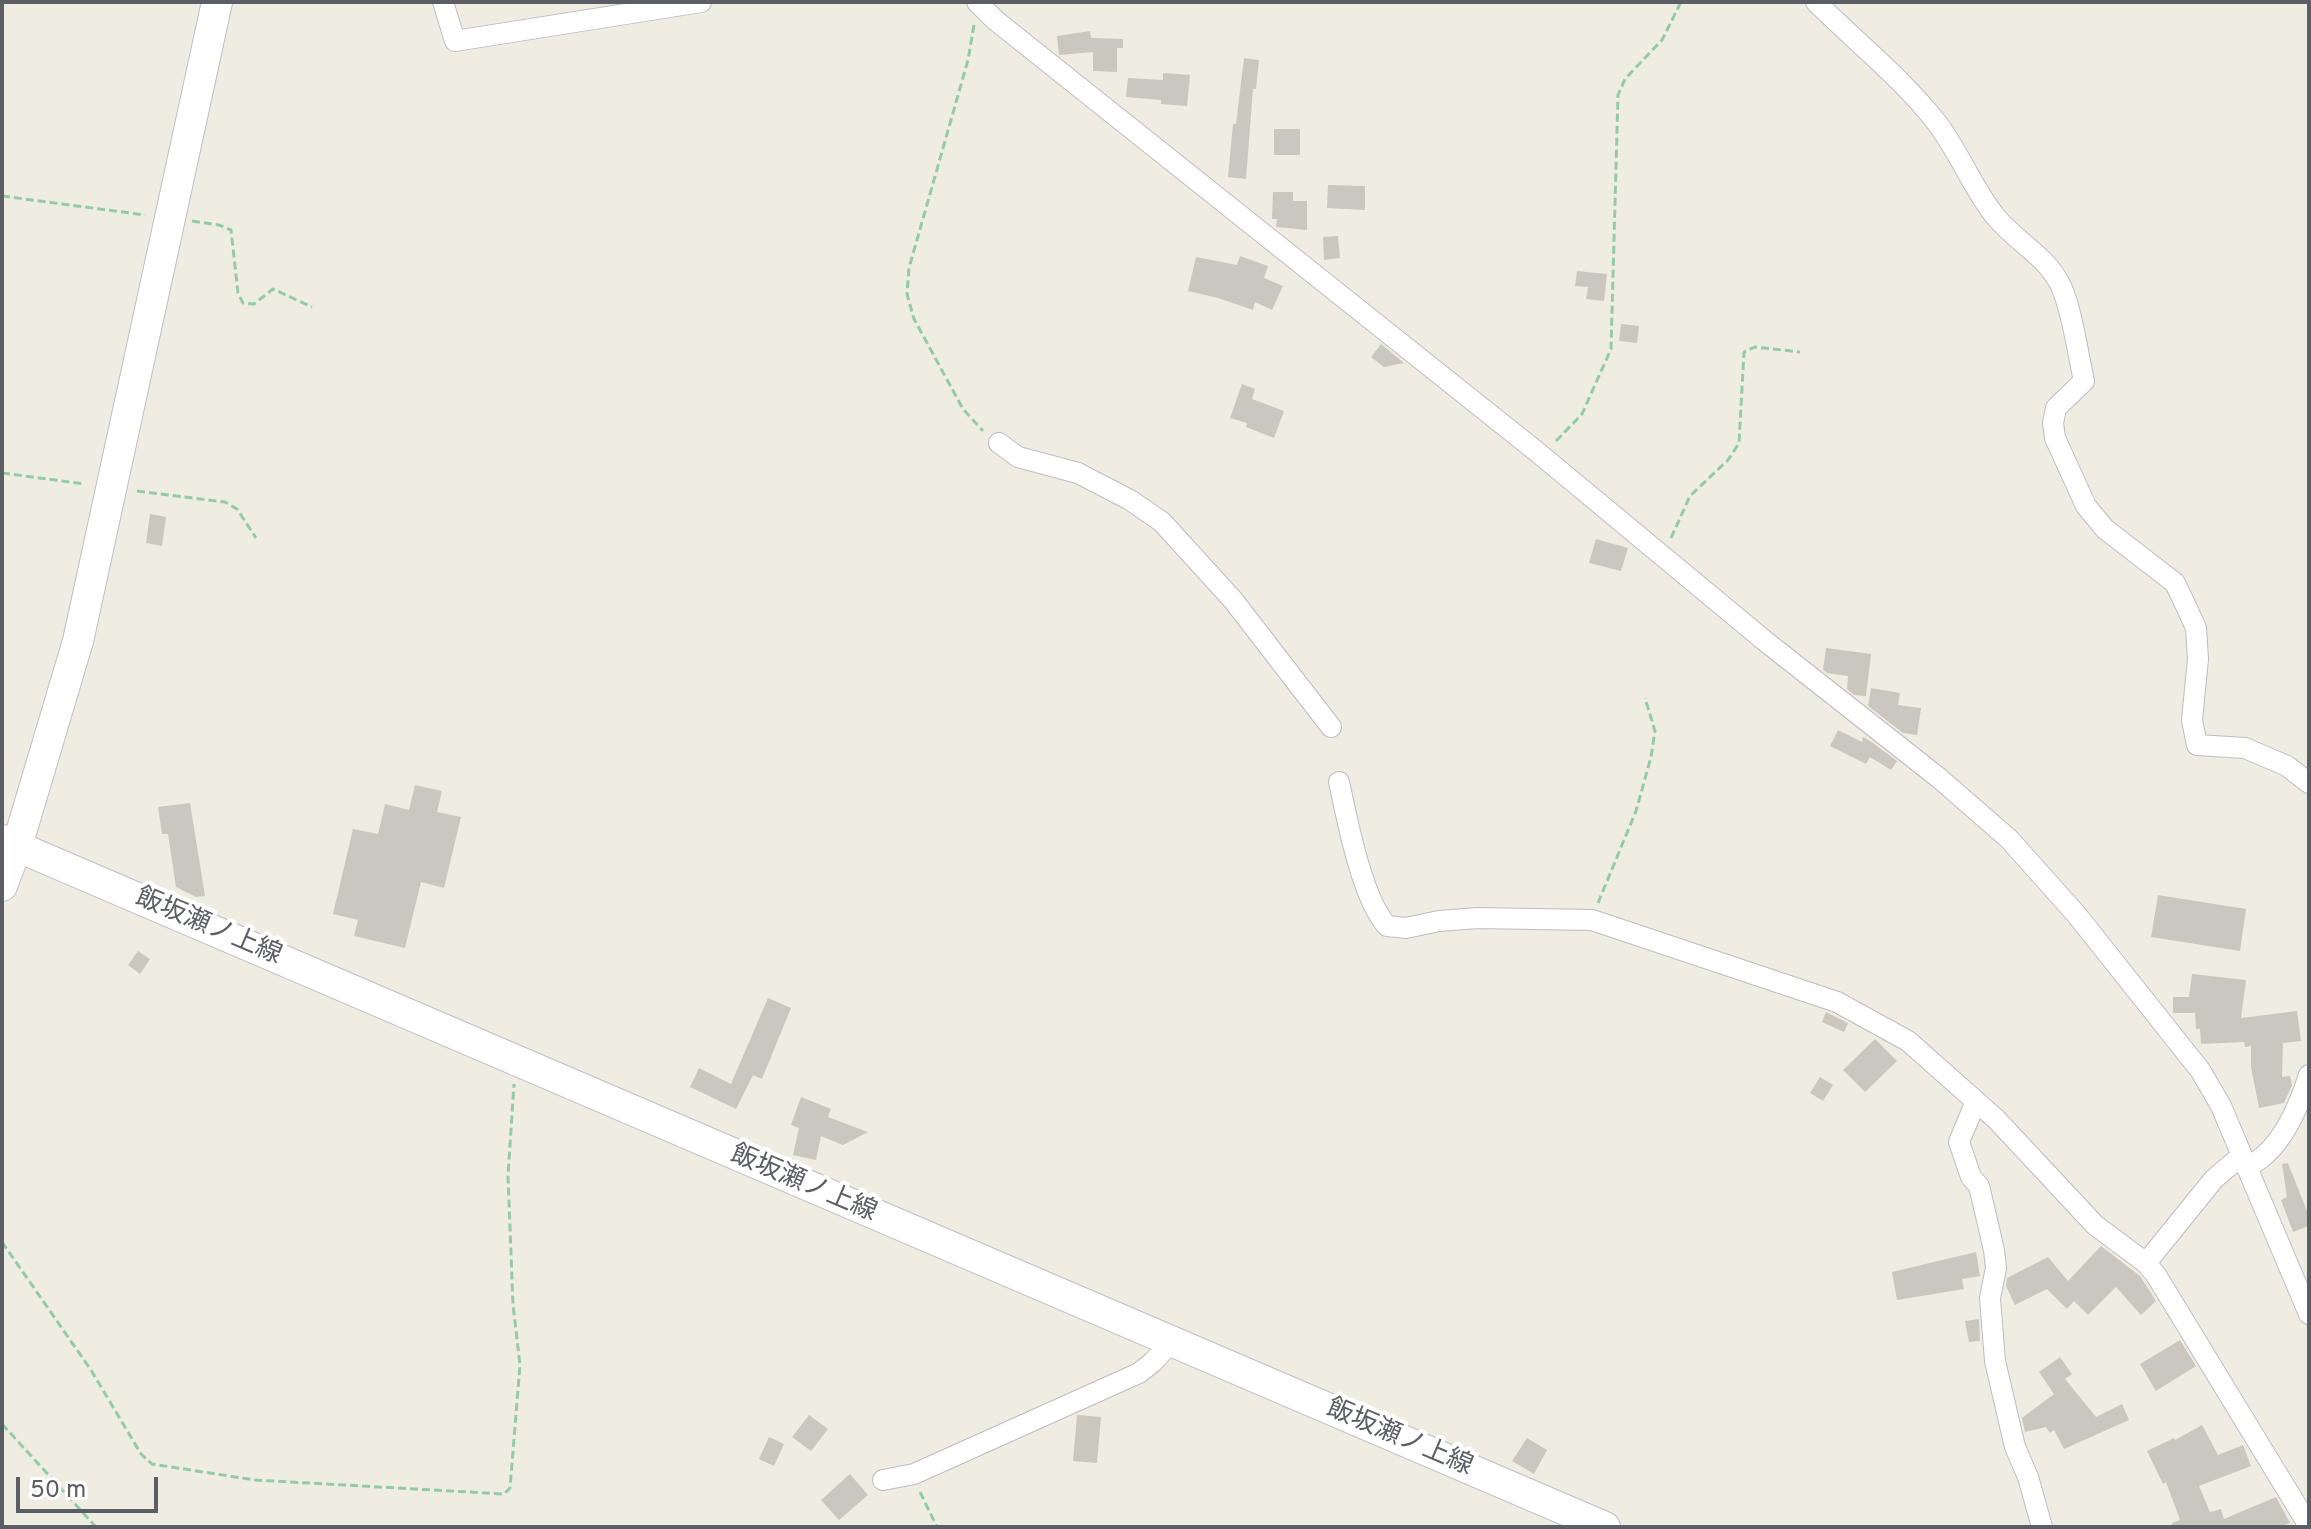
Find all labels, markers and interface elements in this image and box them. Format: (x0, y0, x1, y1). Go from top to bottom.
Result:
street label: 飯坂瀬ノ上線 (130, 883, 286, 973)
street label: 飯坂瀬ノ上線 (725, 1140, 881, 1230)
street label: 飯坂瀬ノ上線 (1321, 1394, 1477, 1484)
scale bar (20, 1461, 162, 1511)
text: 50 m (30, 1476, 86, 1506)

